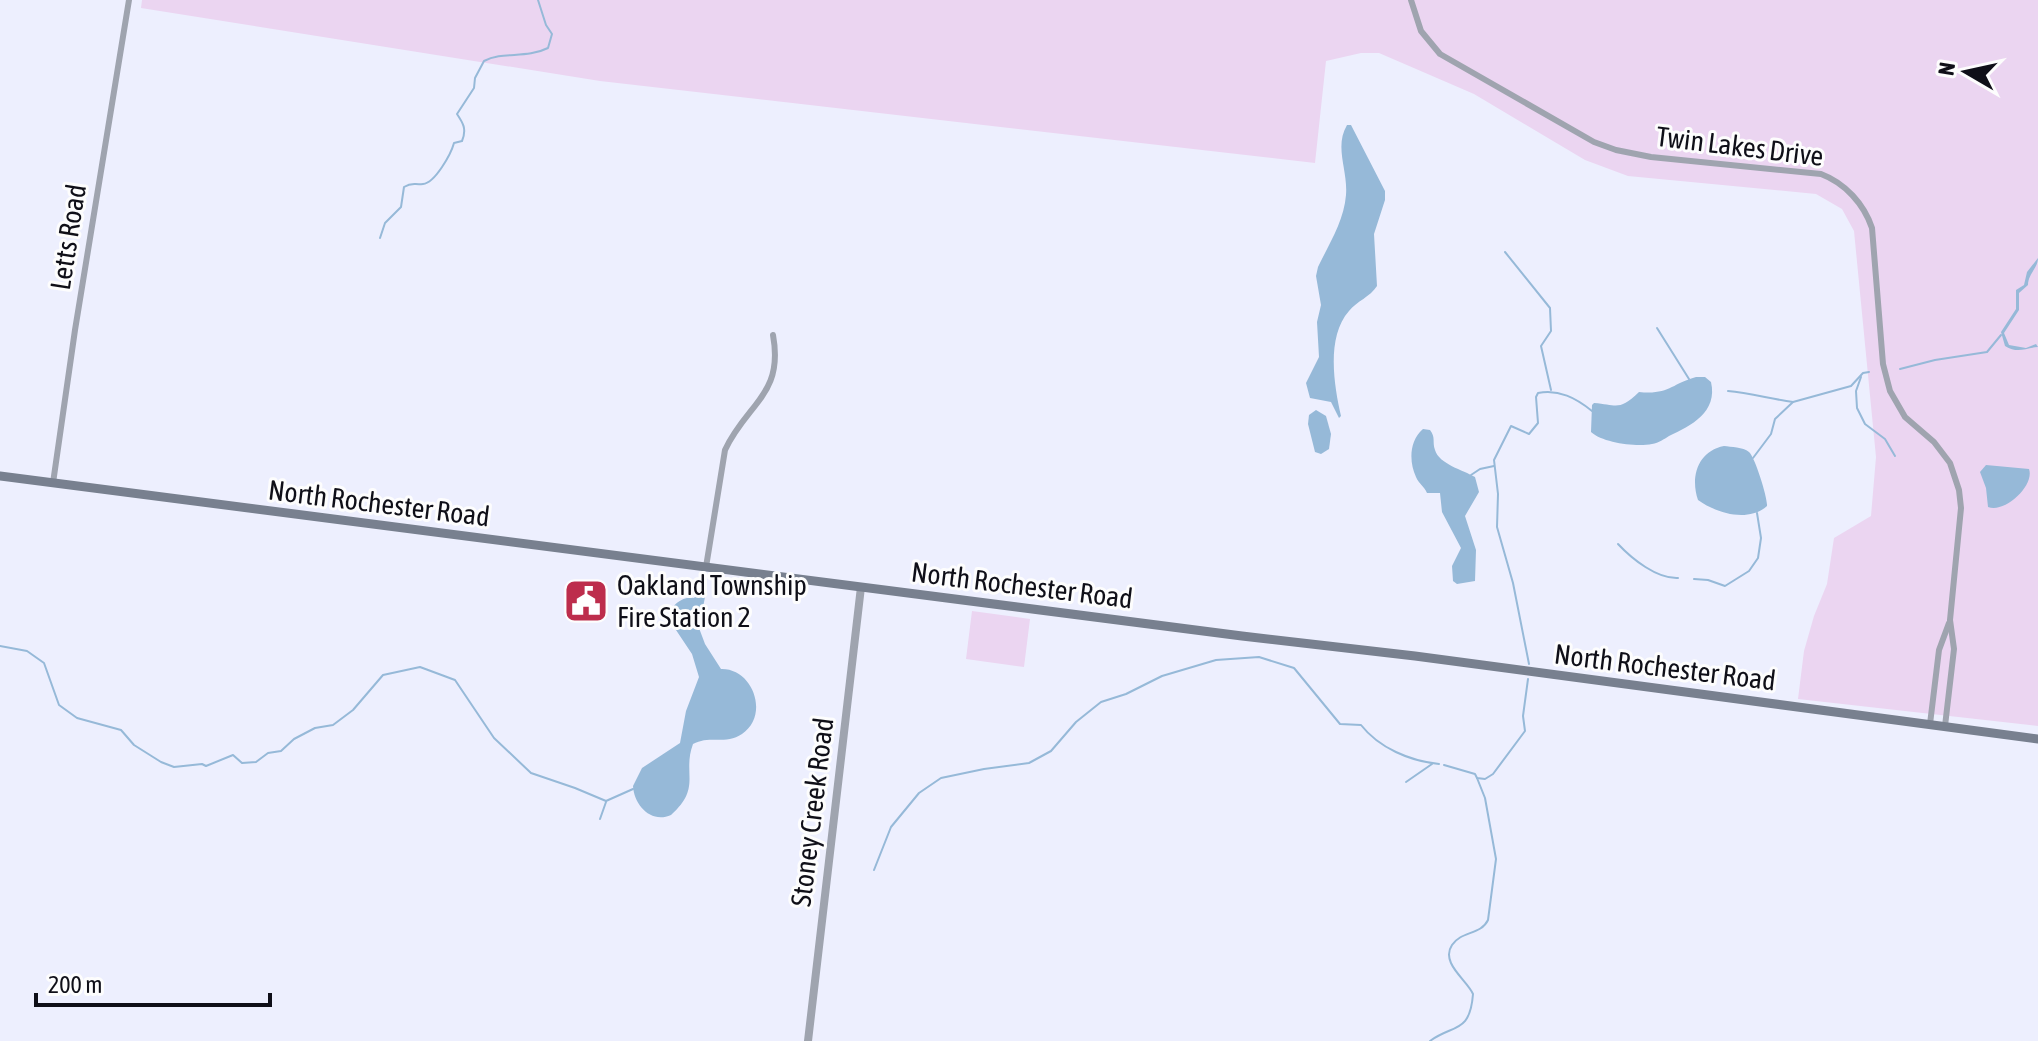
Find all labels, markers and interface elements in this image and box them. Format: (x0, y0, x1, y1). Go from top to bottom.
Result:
north arrow (1926, 32, 2006, 112)
text: N (1932, 60, 1960, 77)
street label: Twin Lakes Drive (1655, 120, 1825, 172)
street label: Letts Road (44, 182, 92, 292)
street label: North Rochester Road (266, 474, 492, 532)
street label: North Rochester Road (909, 556, 1135, 614)
place label: Oakland Township Fire Station 2 (617, 569, 807, 633)
public building icon: Oakland Township Fire Station 2 (562, 577, 610, 625)
street label: North Rochester Road (1552, 638, 1778, 696)
street label: Stoney Creek Road (785, 716, 839, 908)
scale bar (36, 957, 270, 1007)
text: 200 m (48, 971, 102, 998)

